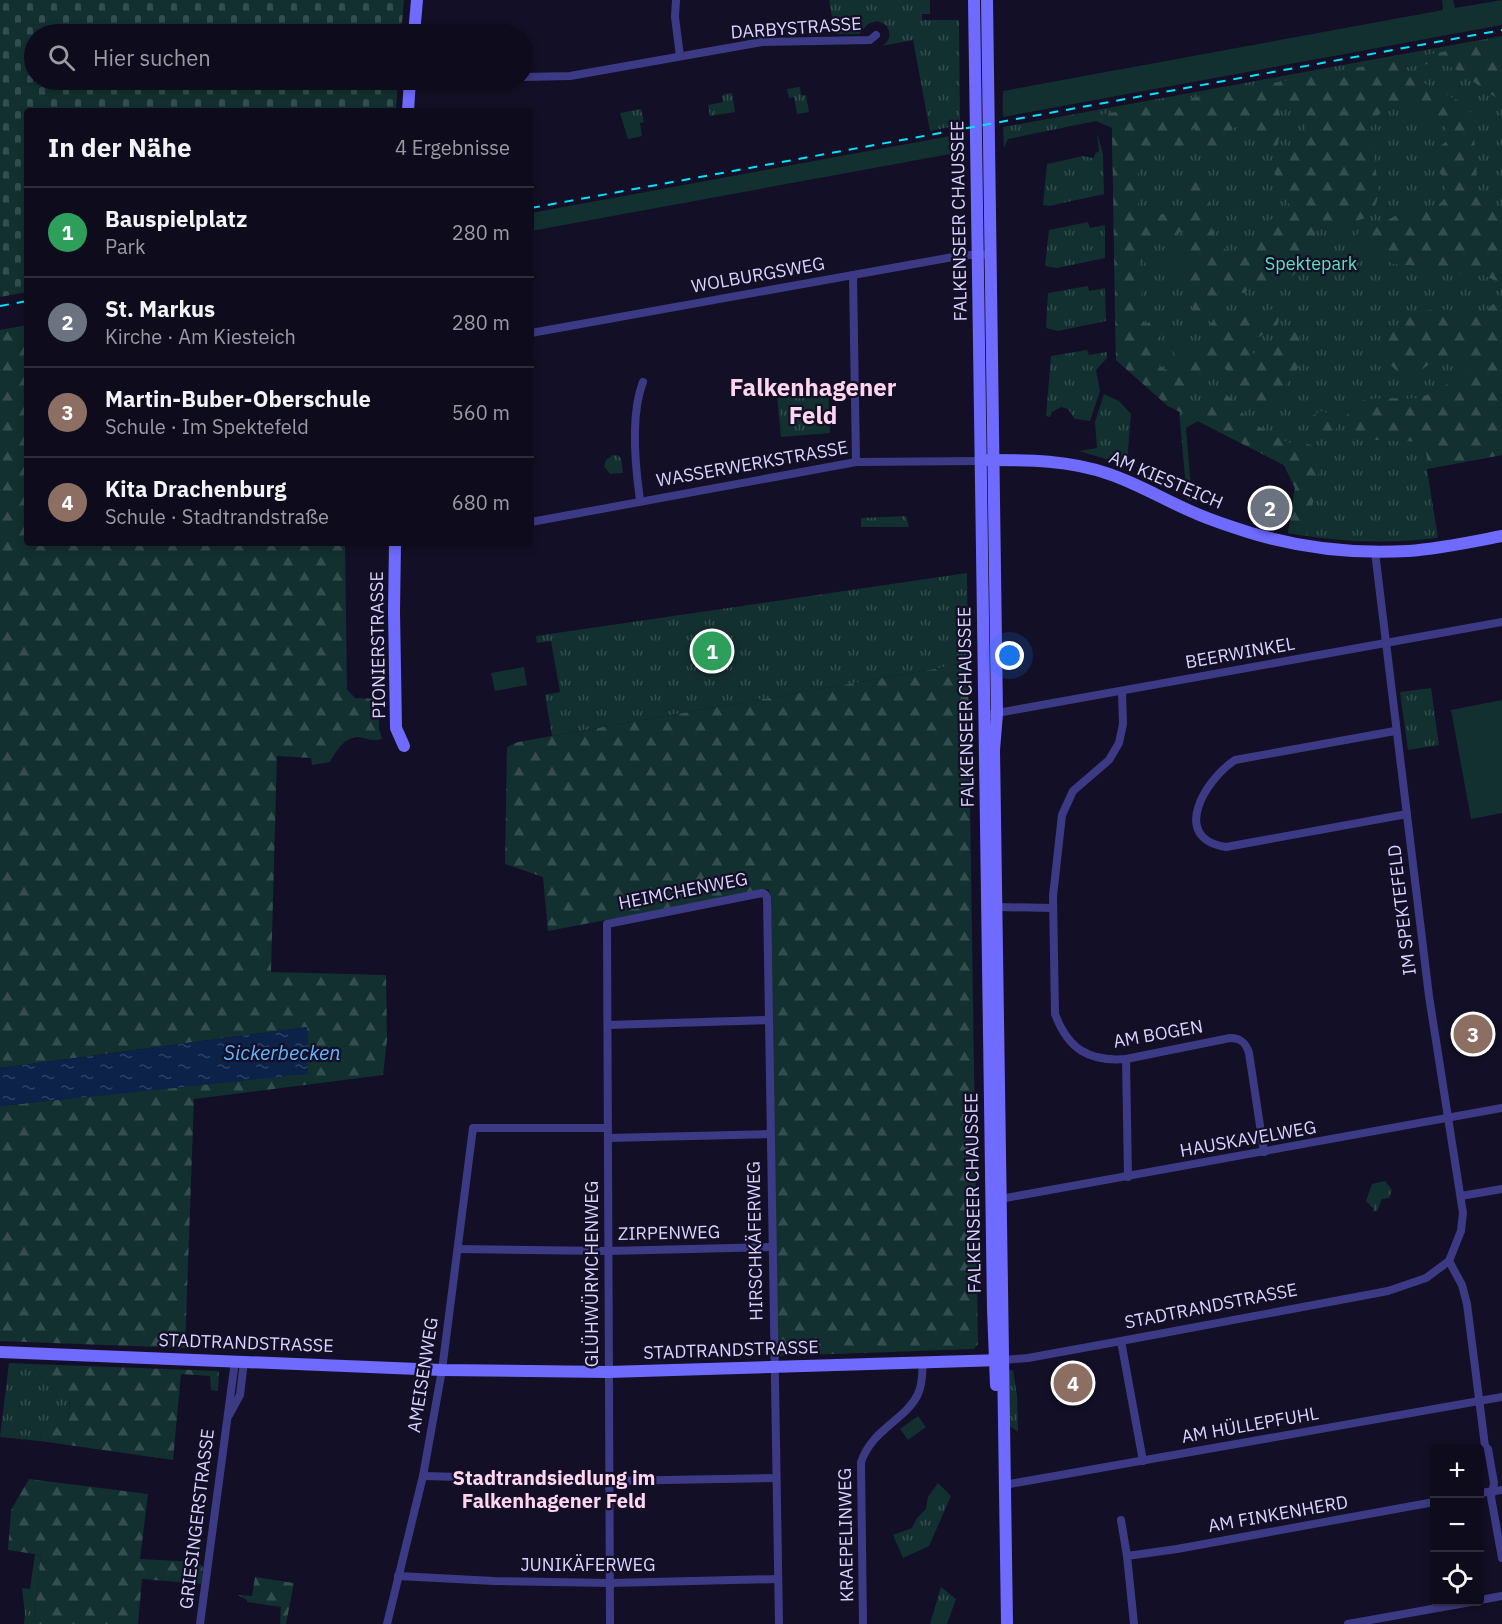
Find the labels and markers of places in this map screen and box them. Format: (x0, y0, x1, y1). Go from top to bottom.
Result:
pin: 2 (1250, 486, 1290, 530)
pin: 1 (692, 628, 732, 674)
pin: 3 (1454, 1012, 1492, 1056)
pin: 4 (1054, 1360, 1092, 1406)

